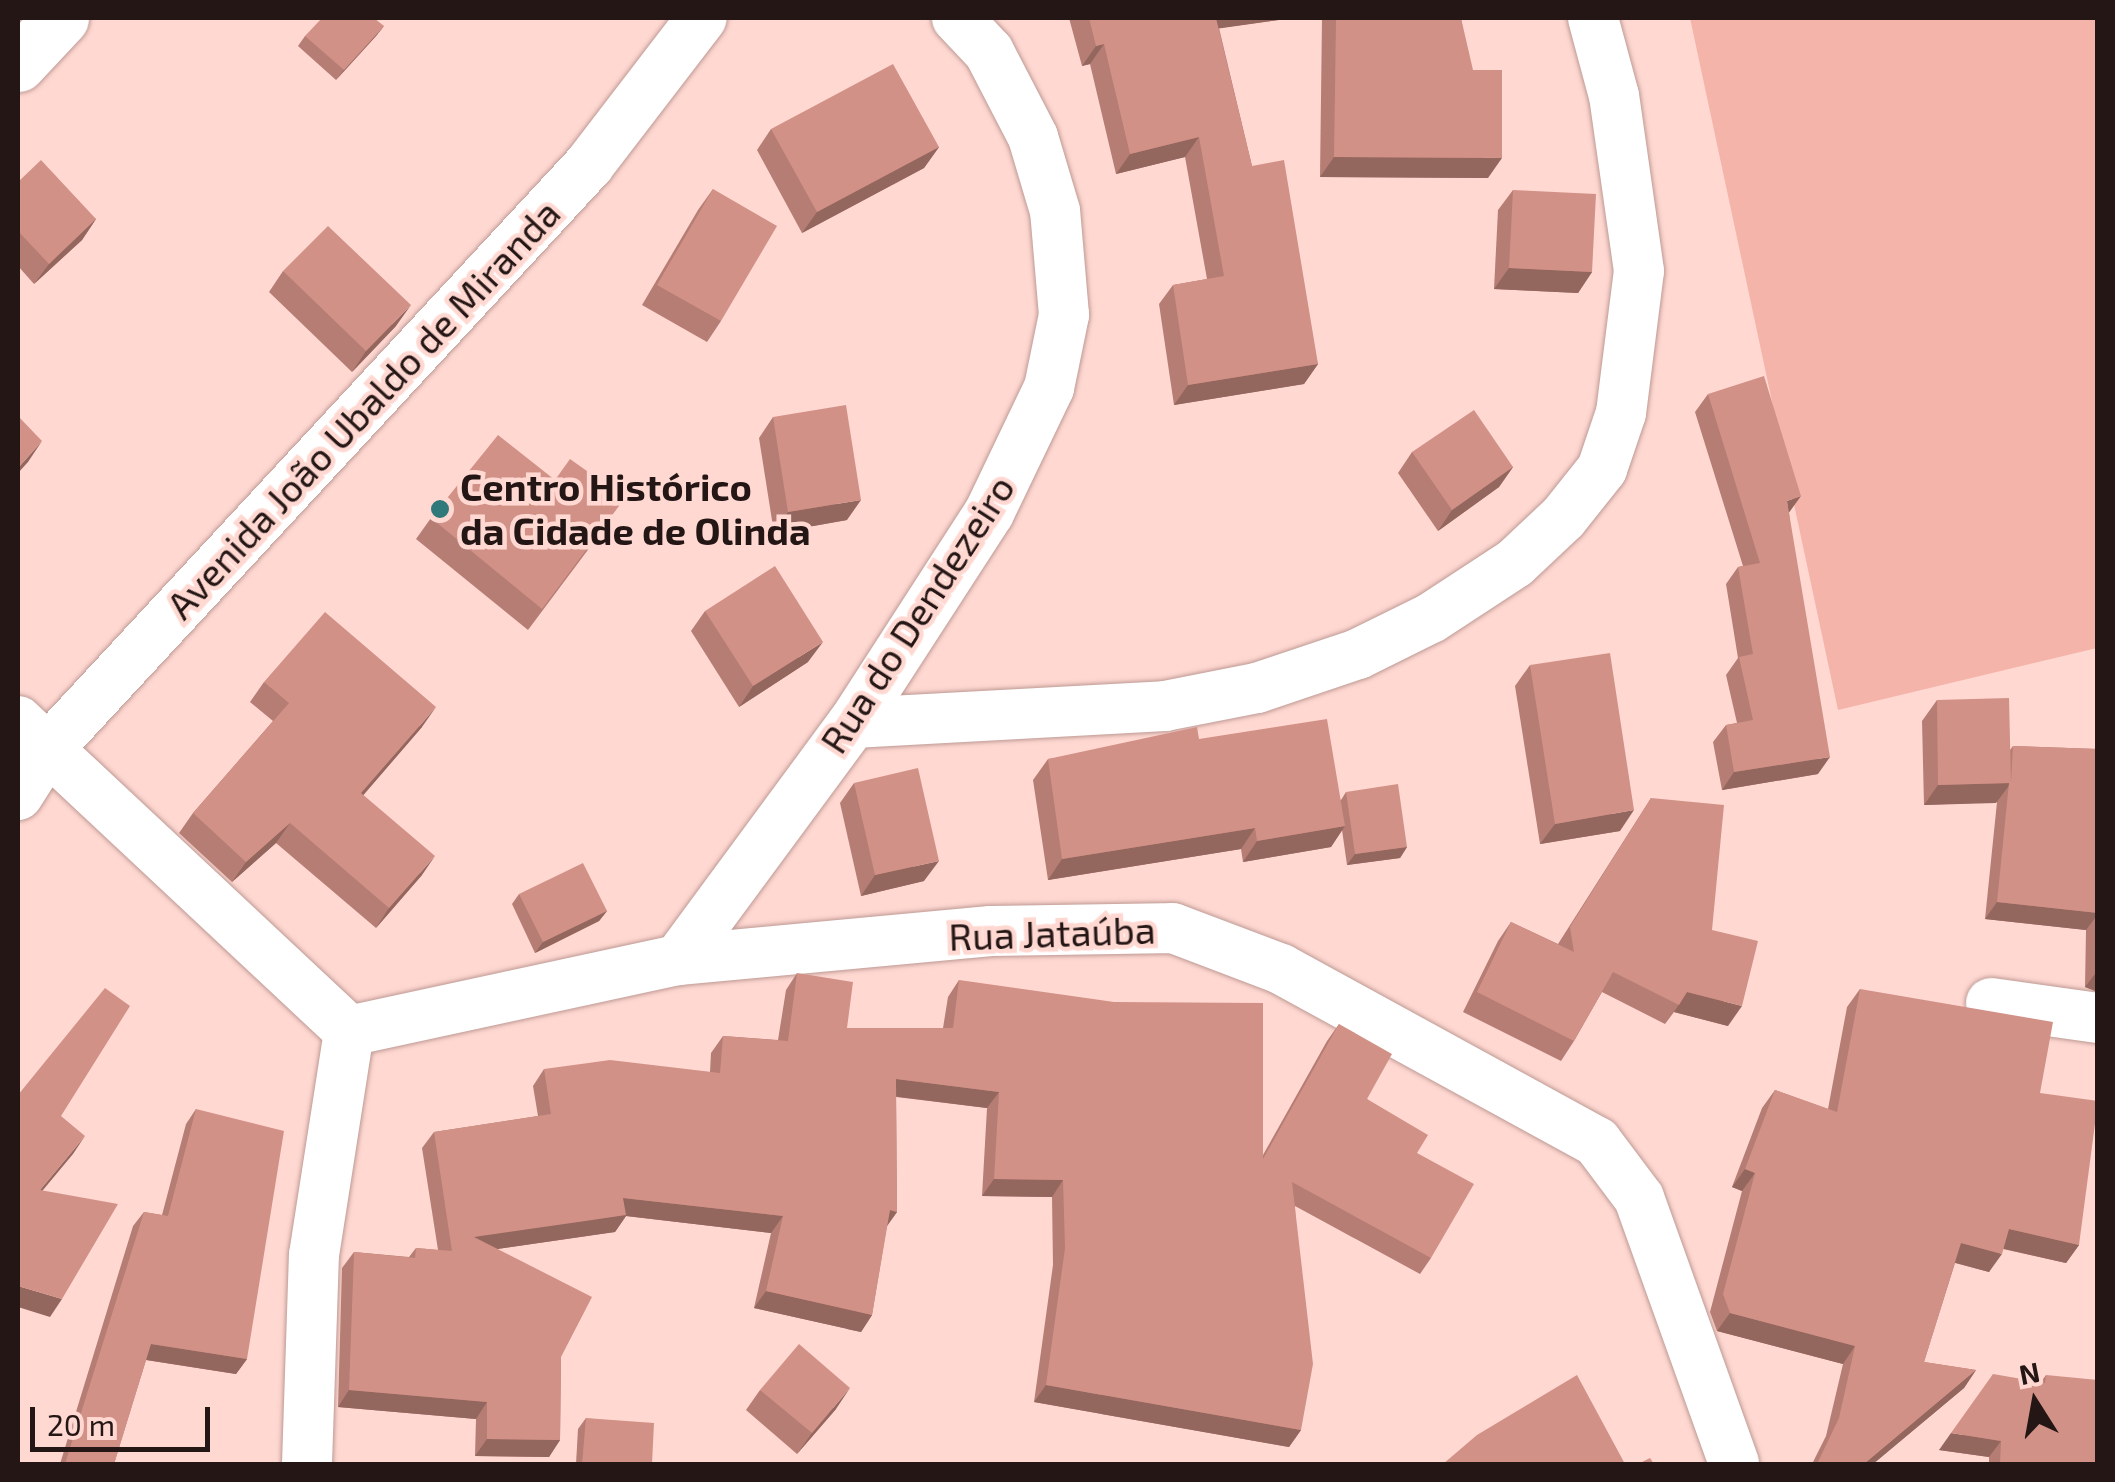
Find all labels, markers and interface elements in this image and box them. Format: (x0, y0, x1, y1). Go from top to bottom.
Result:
street label: Avenida João Ubaldo de Miranda (157, 190, 569, 628)
place label: Centro Histórico da Cidade de Olinda (460, 464, 811, 554)
street label: Rua do Dendezeiro (810, 467, 1024, 761)
marker: Centro Histórico da Cidade de Olinda (429, 498, 451, 520)
street label: Rua Jataúba (947, 907, 1157, 959)
north arrow (1985, 1352, 2085, 1452)
text: N (2016, 1354, 2042, 1391)
scale bar (35, 1387, 215, 1449)
text: 20 m (47, 1406, 115, 1442)

